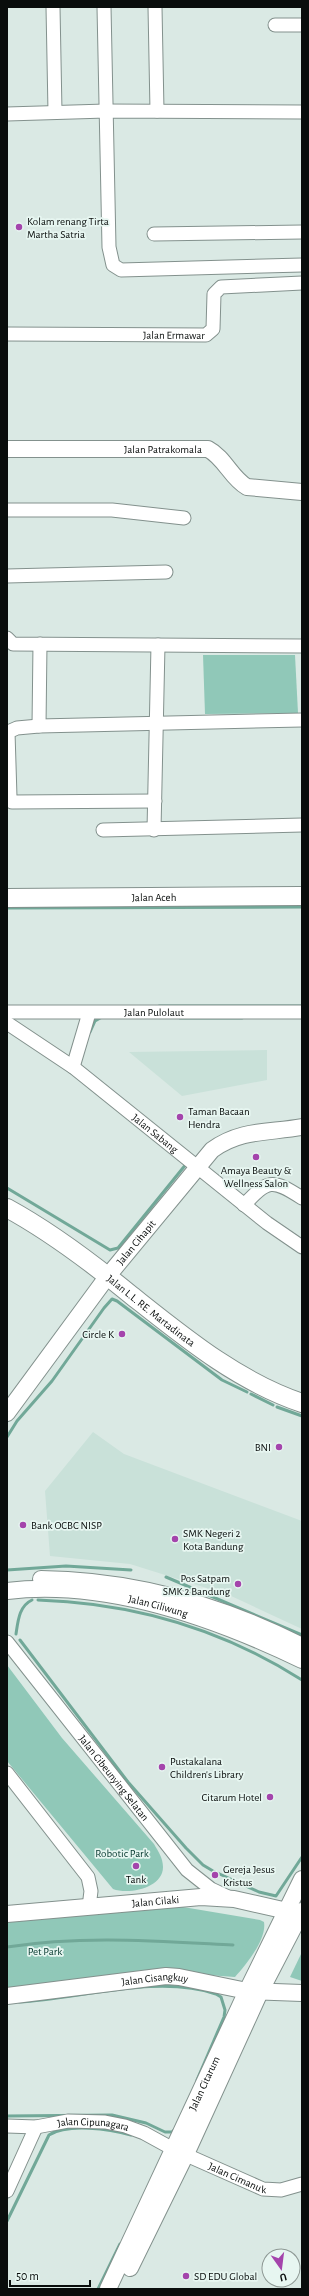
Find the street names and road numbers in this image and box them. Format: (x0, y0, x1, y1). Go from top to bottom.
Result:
street label: Jalan Ermawar (143, 330, 205, 341)
street label: Jalan Patrakomala (124, 444, 202, 455)
street label: Jalan Aceh (132, 892, 176, 903)
street label: Jalan Pulolaut (124, 1007, 184, 1018)
street label: Jalan Sabang (130, 1112, 181, 1156)
street label: Jalan Cihapit (115, 1218, 158, 1267)
street label: Jalan L.L. RE. Martadinata (105, 1273, 197, 1349)
street label: Jalan Ciliwung (127, 1593, 190, 1620)
street label: Jalan Cibeunying Selatan (77, 1733, 151, 1823)
street label: Jalan Cilaki (131, 1894, 180, 1909)
street label: Jalan Cisangkuy (121, 1971, 189, 1988)
street label: Jalan Citarum (187, 2055, 222, 2112)
street label: Jalan Cipunagara (56, 2116, 131, 2133)
street label: Jalan Cimanuk (207, 2161, 266, 2195)

